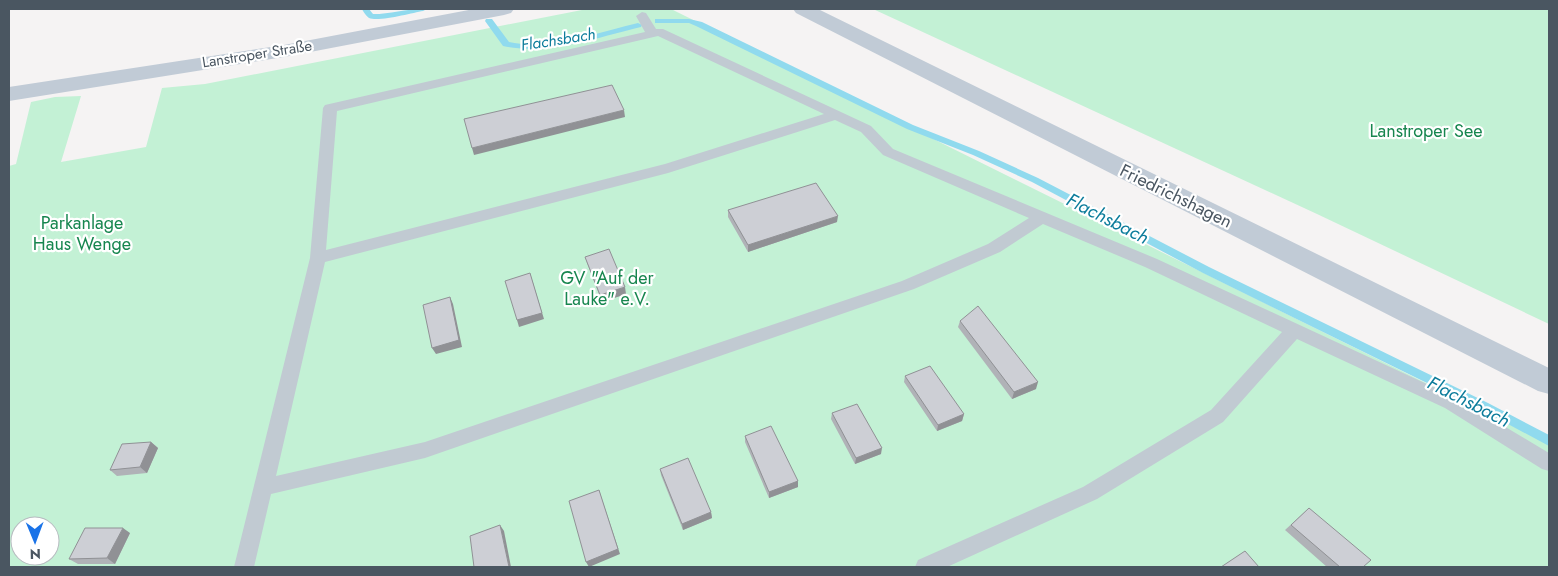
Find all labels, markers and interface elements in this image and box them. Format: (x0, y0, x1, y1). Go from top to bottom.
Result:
water label: Flachsbach (519, 22, 597, 57)
street label: Lanstroper Straße (201, 34, 314, 74)
park label: Lanstroper See (1369, 118, 1483, 144)
street label: Friedrichshagen (1115, 158, 1237, 234)
water label: Flachsbach (1062, 186, 1154, 251)
park label: Parkanlage Haus Wenge (33, 210, 131, 257)
park label: GV "Auf der Lauke" e.V. (560, 265, 655, 312)
water label: Flachsbach (1423, 369, 1515, 434)
north arrow (10, 516, 60, 566)
text: N (29, 544, 41, 564)

